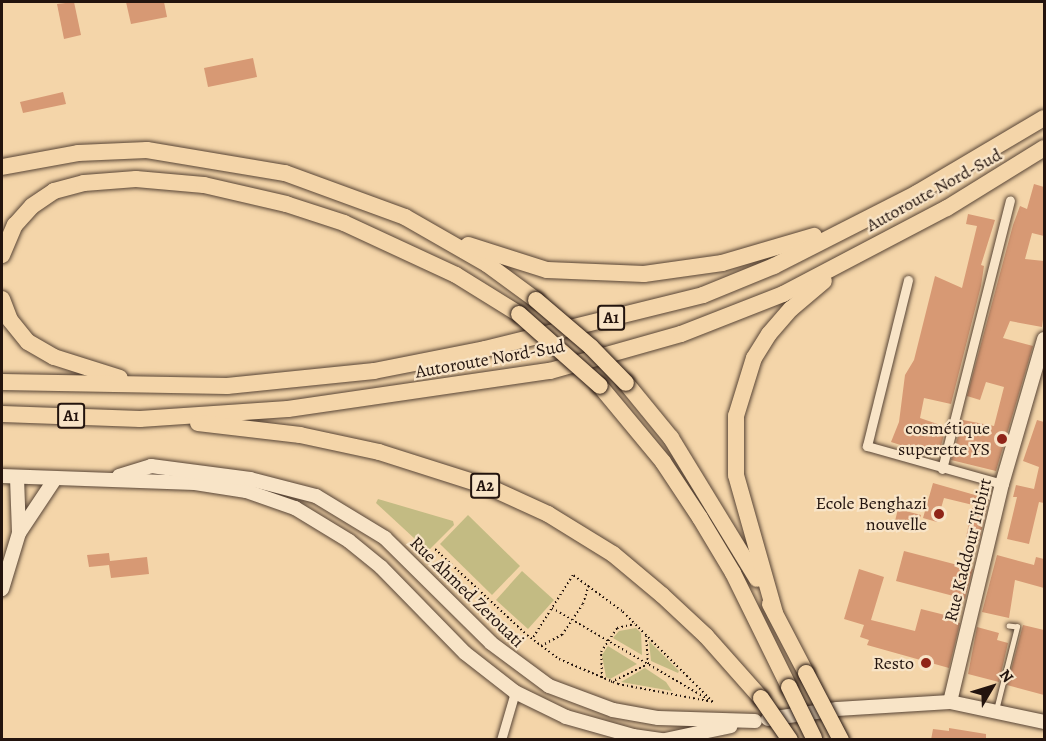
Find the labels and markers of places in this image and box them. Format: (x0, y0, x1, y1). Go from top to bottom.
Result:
place label: cosmétique superette YS (898, 418, 990, 460)
marker: cosmétique superette YS (995, 432, 1009, 446)
place label: Ecole Benghazi nouvelle (816, 493, 927, 536)
marker: Ecole Benghazi nouvelle (932, 507, 946, 521)
place label: Resto (873, 652, 914, 674)
marker: Resto (919, 656, 933, 670)

